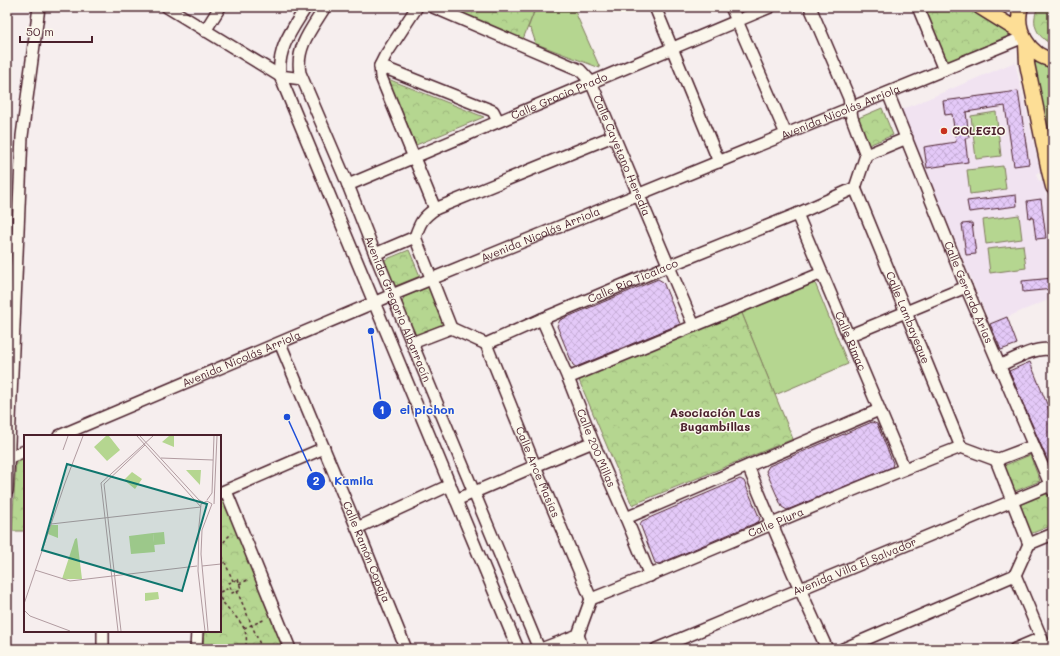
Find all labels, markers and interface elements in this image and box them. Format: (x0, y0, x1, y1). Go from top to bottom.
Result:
scale bar (20, 18, 92, 44)
text: 50 m (26, 23, 54, 39)
street label: Calle Grocio Prado (508, 68, 610, 123)
street label: Avenida Nicolás Arriola (779, 80, 902, 142)
street label: Calle Cayetano Heredia (590, 93, 655, 218)
place label: COLEGIO (952, 123, 1006, 138)
marker: COLEGIO (939, 126, 949, 136)
street label: Avenida Nicolás Arriola (479, 203, 602, 265)
street label: Avenida Gregorio Albarracín (362, 234, 435, 384)
street label: Calle Gerardo Arias (941, 239, 997, 345)
street label: Calle Rio Ticalaco (585, 255, 680, 306)
street label: Calle Lambayeque (883, 269, 934, 366)
street label: Calle Rimac (832, 309, 870, 373)
street label: Avenida Nicolás Arriola (180, 327, 303, 390)
callout: el pichon (372, 398, 463, 422)
text: 1 (379, 401, 385, 417)
text: el pichon (400, 401, 454, 417)
district label: Asociación Las Bugambillas (670, 404, 760, 434)
street label: Calle 200 Millas (574, 406, 620, 489)
street label: Calle Arce Masías (513, 424, 564, 520)
inset map (24, 435, 221, 632)
callout: Kamila (306, 469, 382, 493)
text: 2 (313, 472, 320, 488)
text: Kamila (334, 472, 374, 488)
street label: Calle Ramón Copaja (340, 499, 394, 605)
street label: Calle Piura (745, 503, 806, 540)
street label: Avenida Villa El Salvador (790, 534, 918, 598)

